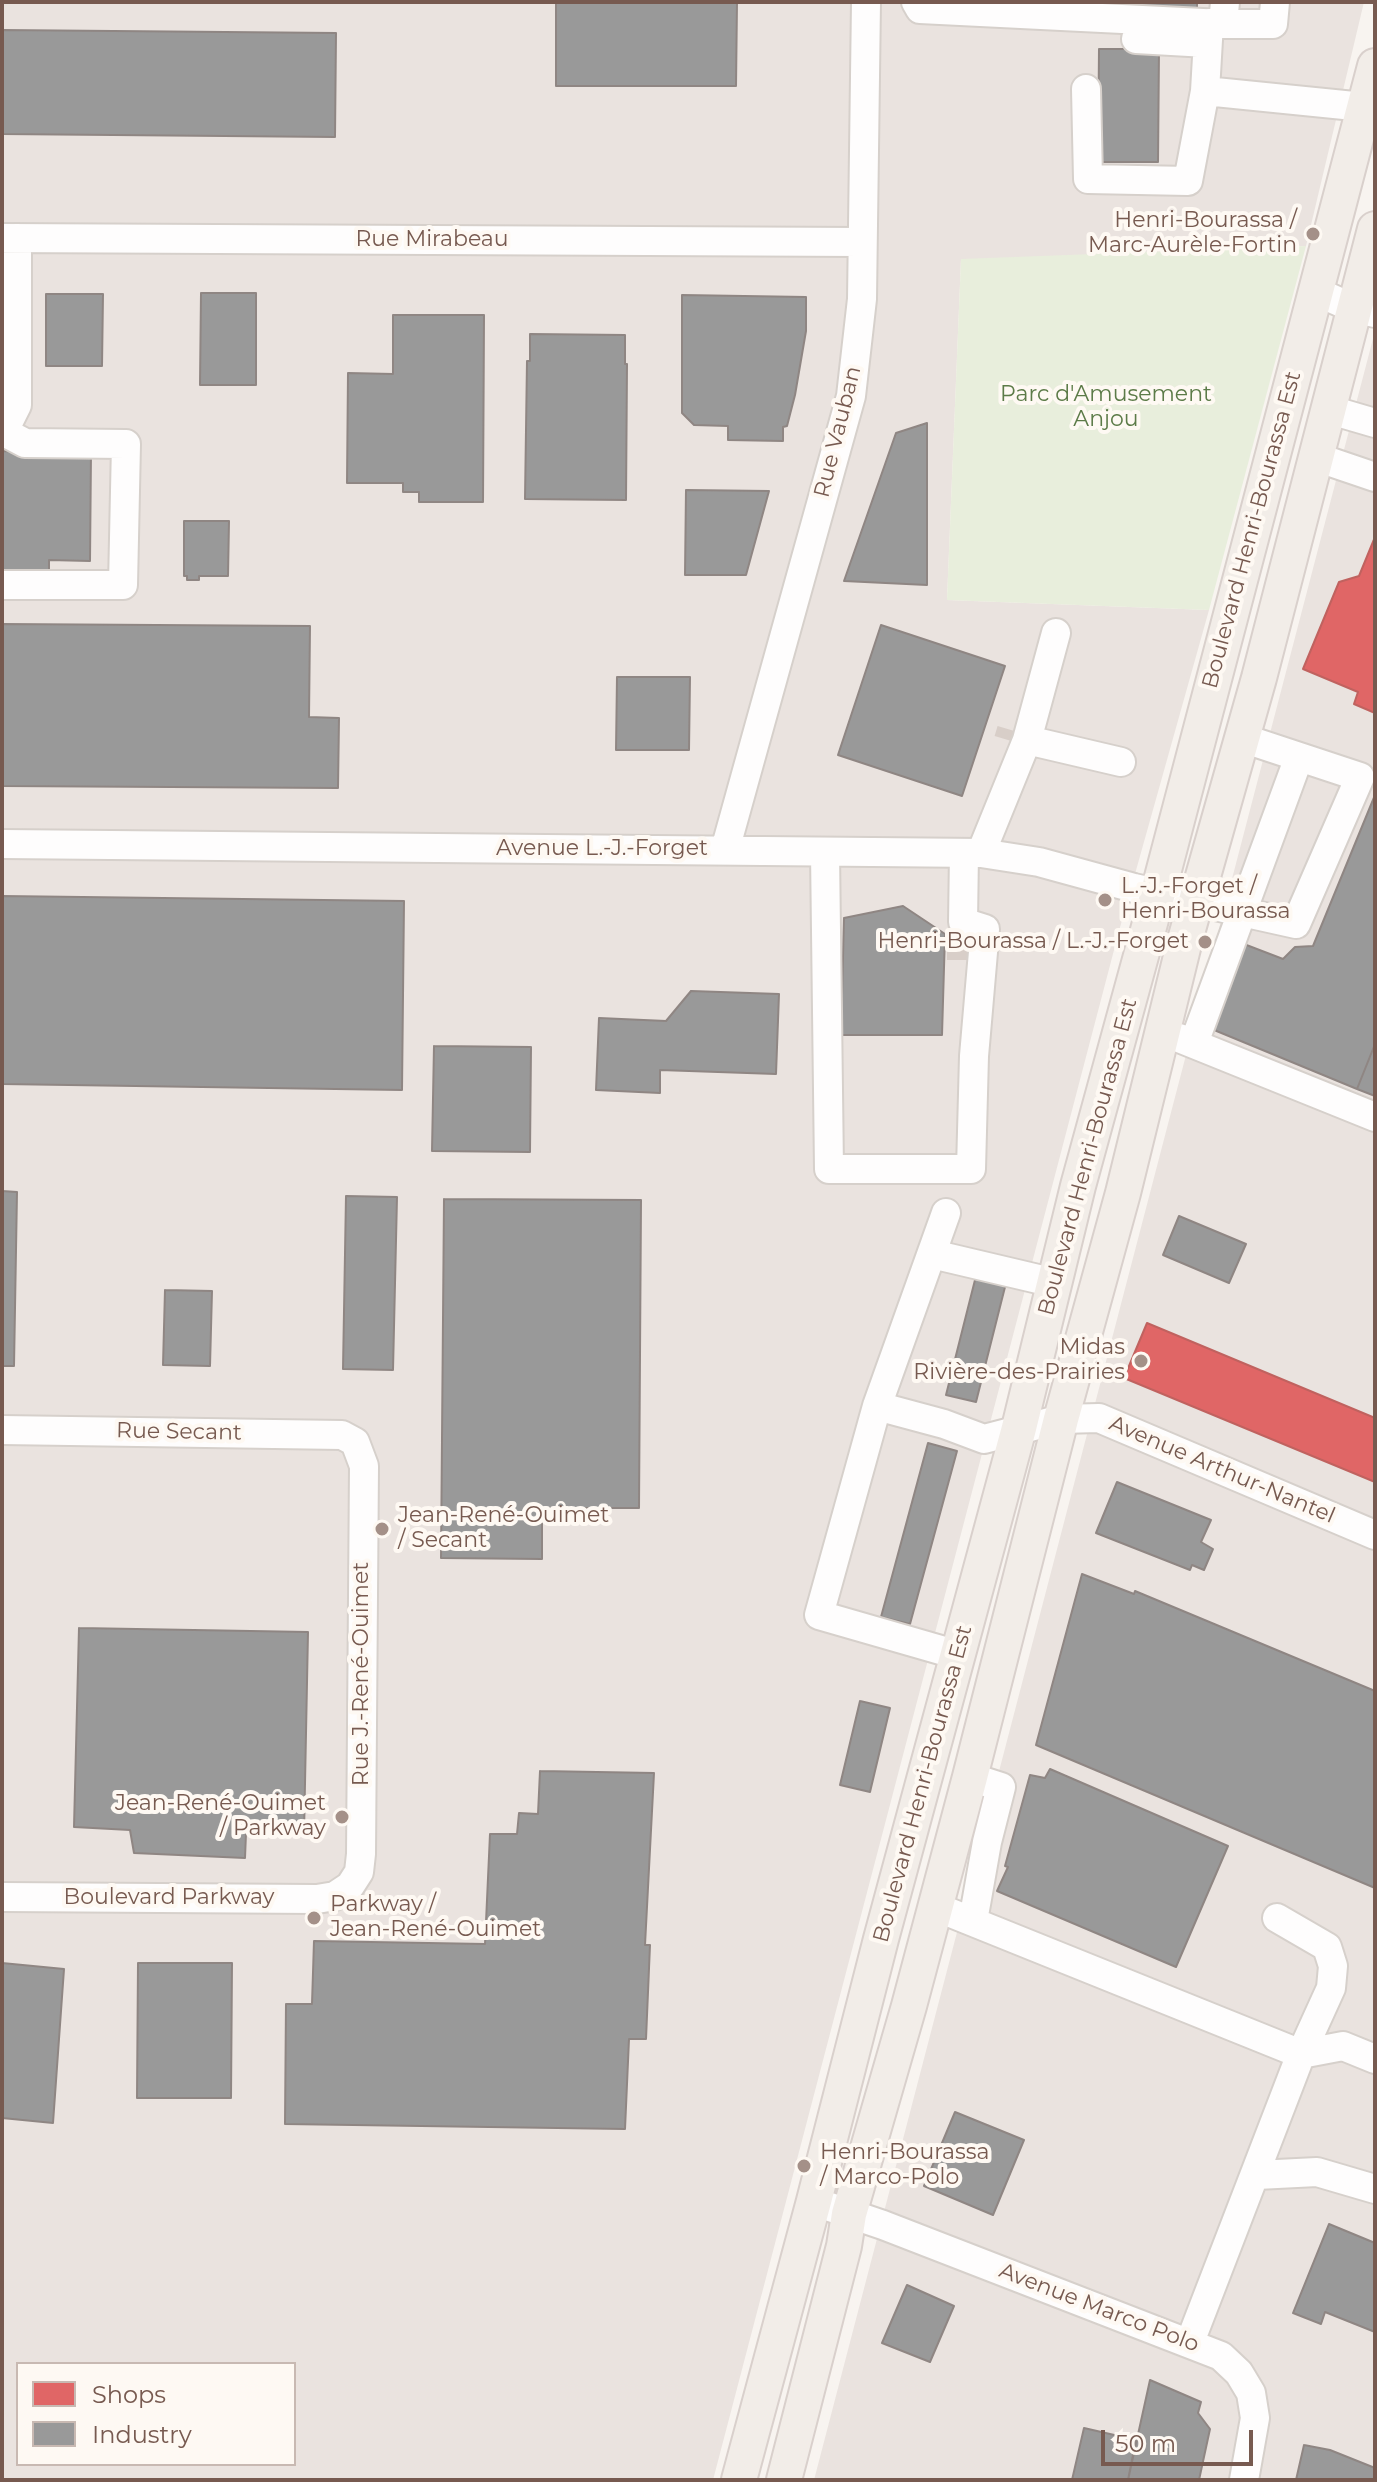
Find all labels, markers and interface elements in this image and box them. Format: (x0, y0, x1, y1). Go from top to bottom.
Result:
place label: Henri-Bourassa / Marc-Aurèle-Fortin (1088, 208, 1297, 260)
marker: Henri-Bourassa / Marc-Aurèle-Fortin (1304, 225, 1322, 243)
street label: Rue Mirabeau (355, 227, 509, 253)
street label: Rue Vauban (809, 364, 867, 500)
street label: Boulevard Henri-Bourassa Est (1197, 368, 1307, 692)
park label: Parc d'Amusement Anjou (1000, 382, 1212, 434)
street label: Avenue L.-J.-Forget (496, 836, 708, 862)
place label: L.-J.-Forget / Henri-Bourassa (1121, 874, 1291, 926)
marker: L.-J.-Forget / Henri-Bourassa (1096, 891, 1114, 909)
place label: Henri-Bourassa / L.-J.-Forget (878, 929, 1189, 955)
marker: Henri-Bourassa / L.-J.-Forget (1196, 933, 1214, 951)
street label: Boulevard Henri-Bourassa Est (1033, 995, 1143, 1319)
place label: Midas Rivière-des-Prairies (913, 1335, 1125, 1386)
marker: Midas Rivière-des-Prairies (1132, 1352, 1150, 1370)
street label: Avenue Arthur-Nantel (1105, 1410, 1339, 1530)
street label: Rue Secant (116, 1418, 242, 1446)
place label: Jean-René-Ouimet / Secant (398, 1503, 609, 1554)
marker: Jean-René-Ouimet / Secant (373, 1520, 391, 1538)
street label: Rue J.-René-Ouimet (349, 1562, 375, 1786)
street label: Boulevard Henri-Bourassa Est (868, 1622, 978, 1946)
place label: Jean-René-Ouimet / Parkway (115, 1791, 326, 1842)
marker: Jean-René-Ouimet / Parkway (333, 1808, 351, 1826)
street label: Boulevard Parkway (64, 1885, 274, 1911)
place label: Parkway / Jean-René-Ouimet (330, 1892, 541, 1944)
marker: Parkway / Jean-René-Ouimet (305, 1909, 323, 1927)
place label: Henri-Bourassa / Marco-Polo (820, 2140, 990, 2192)
marker: Henri-Bourassa / Marco-Polo (795, 2157, 813, 2175)
street label: Avenue Marco Polo (995, 2258, 1203, 2358)
legend (16, 2362, 296, 2466)
text: Shops (92, 2380, 166, 2409)
scale bar (1105, 2414, 1257, 2464)
text: Industry (92, 2420, 192, 2449)
text: 50 m (1115, 2429, 1176, 2458)

